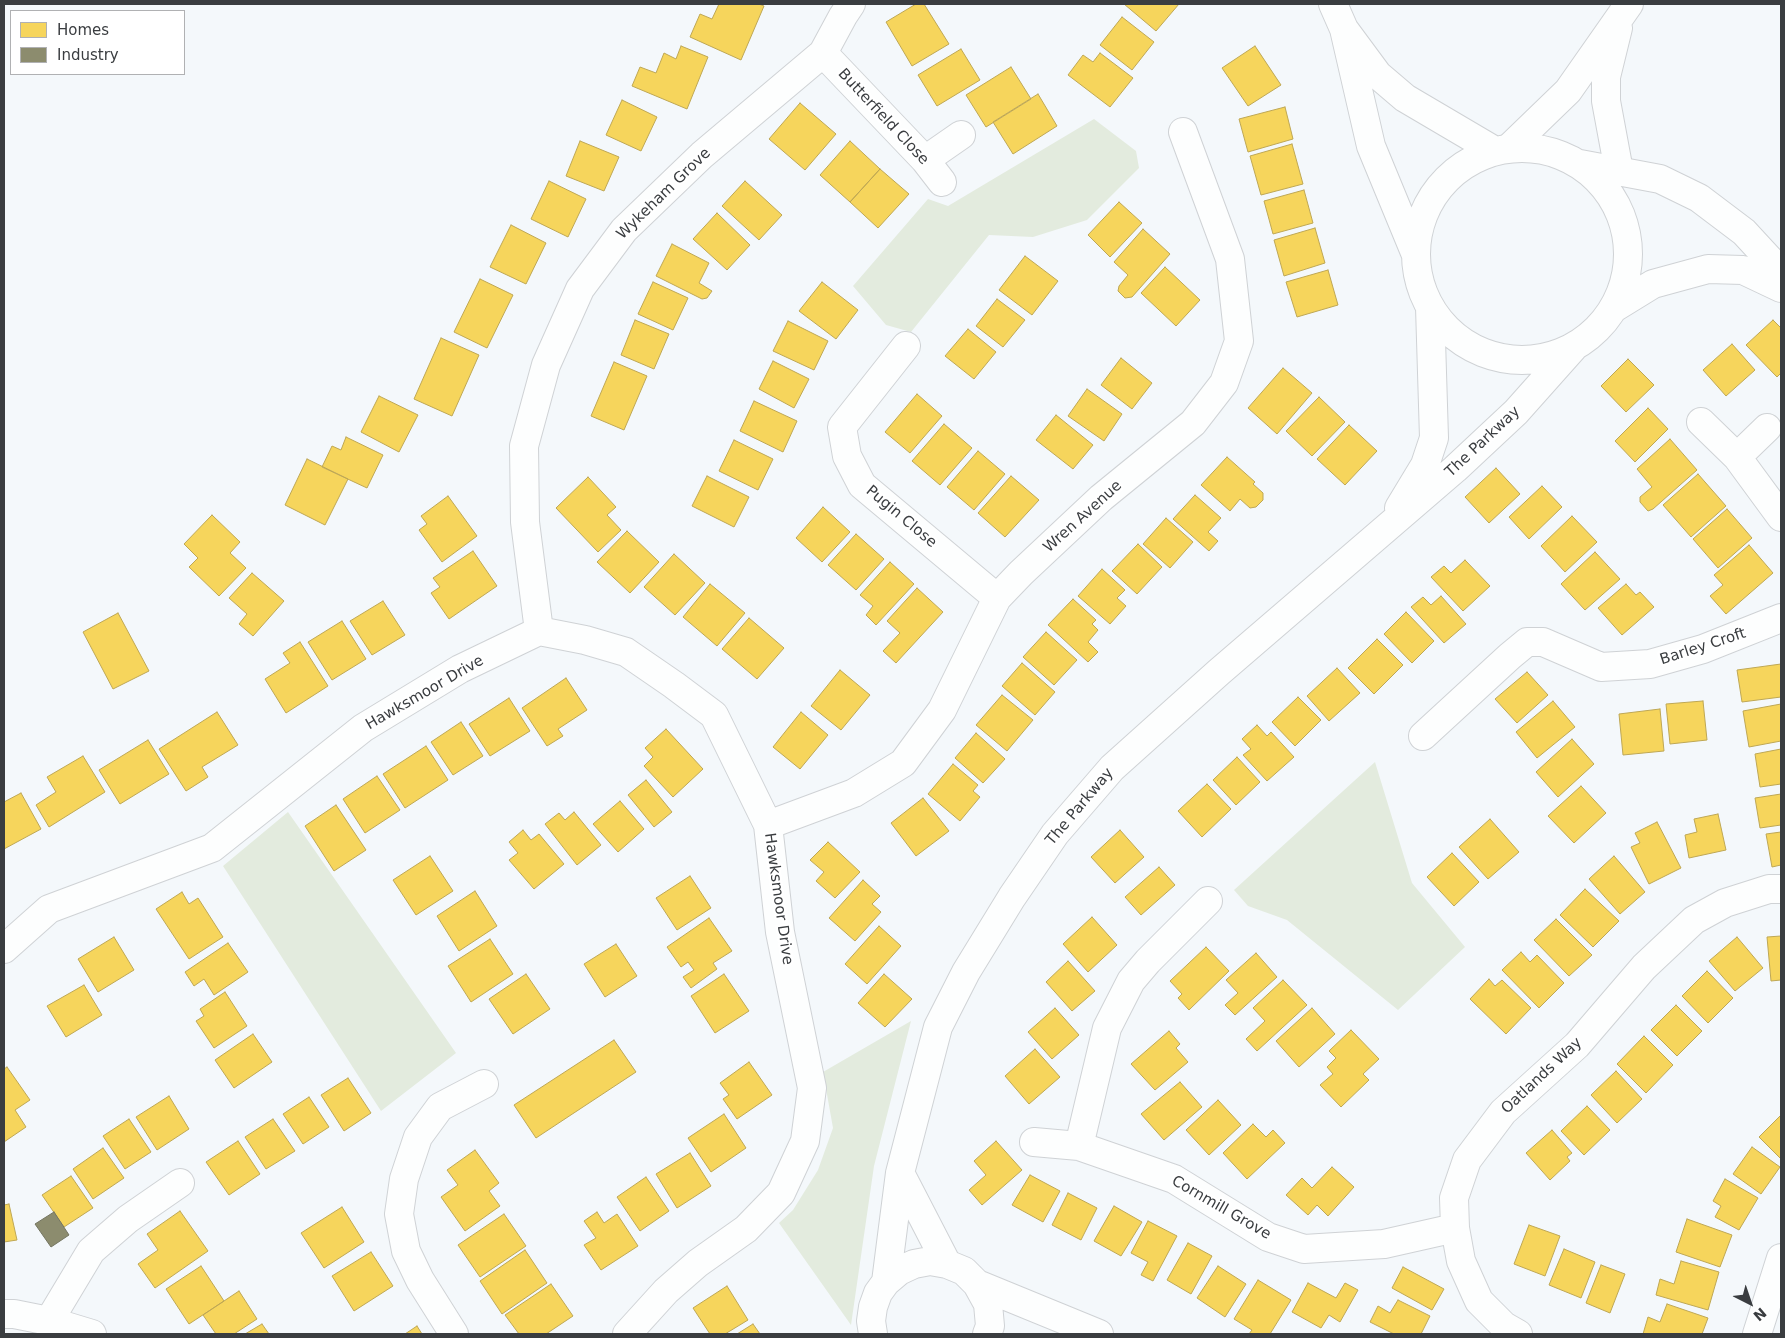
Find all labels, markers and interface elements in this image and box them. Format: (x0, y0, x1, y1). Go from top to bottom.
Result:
legend (10, 10, 185, 75)
text: Homes (57, 21, 109, 39)
text: Industry (57, 46, 119, 64)
street label: Butterfield Close (834, 65, 932, 169)
street label: Wykeham Grove (613, 145, 715, 243)
street label: The Parkway (1442, 403, 1524, 481)
street label: Wren Avenue (1040, 477, 1126, 557)
street label: Pugin Close (862, 482, 940, 552)
street label: Barley Croft (1658, 625, 1748, 669)
street label: Hawksmoor Drive (363, 652, 487, 734)
street label: The Parkway (1042, 765, 1118, 849)
street label: Hawksmoor Drive (760, 832, 796, 966)
street label: Oatlands Way (1498, 1034, 1586, 1118)
street label: Cornmill Grove (1168, 1172, 1274, 1244)
north arrow (1725, 1278, 1775, 1328)
text: N (1750, 1304, 1770, 1324)

